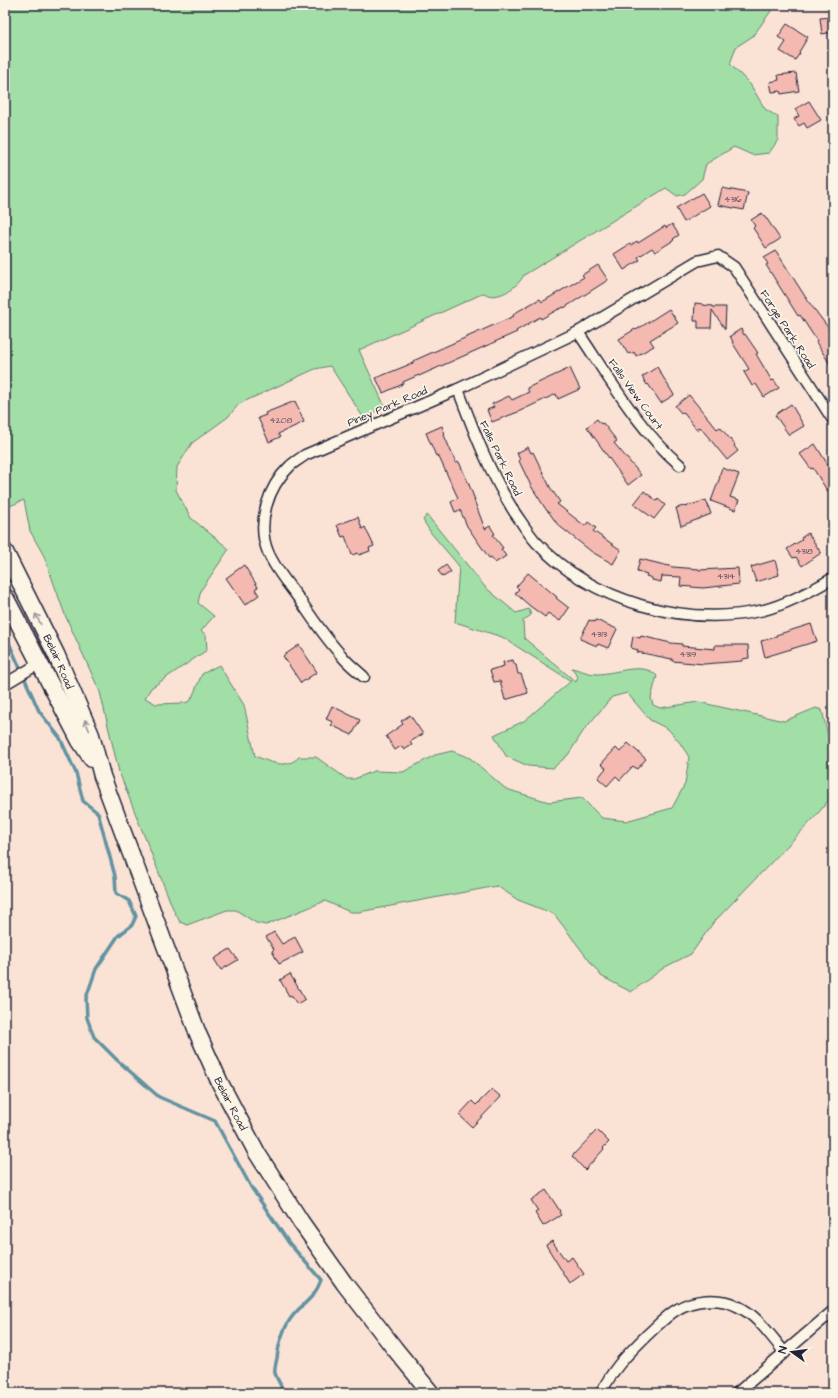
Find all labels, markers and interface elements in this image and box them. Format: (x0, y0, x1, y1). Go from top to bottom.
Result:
house number: 4316 (724, 193, 742, 206)
street label: Forge Park Road (756, 287, 819, 372)
street label: Falls View Court (605, 356, 667, 433)
street label: Piney Park Road (345, 383, 430, 431)
house number: 4208 (270, 414, 293, 427)
street label: Falls Park Road (476, 418, 525, 499)
house number: 4318 (795, 545, 813, 558)
house number: 4314 (717, 570, 735, 583)
one-way arrow (34, 614, 41, 626)
house number: 4313 (591, 628, 608, 641)
street label: Belair Road (39, 632, 77, 692)
house number: 4319 (680, 648, 696, 661)
one-way arrow (83, 720, 90, 732)
street label: Belair Road (210, 1075, 251, 1134)
north arrow (772, 1332, 812, 1372)
text: N (775, 1344, 791, 1355)

